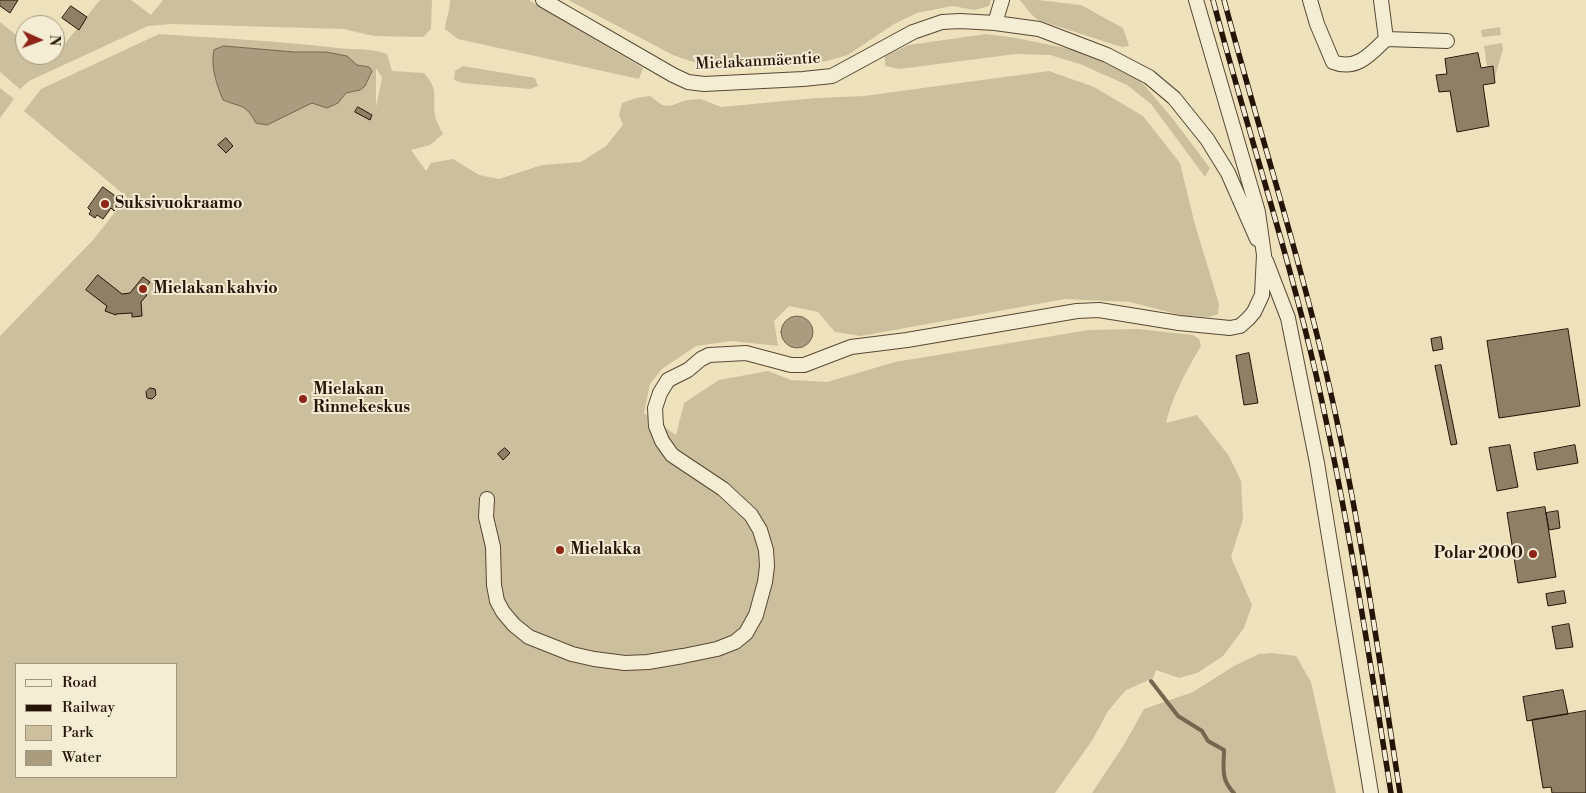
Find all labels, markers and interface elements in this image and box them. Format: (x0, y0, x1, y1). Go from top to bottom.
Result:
north arrow (15, 15, 65, 65)
text: N (45, 35, 63, 46)
street label: Mielakanmäentie (695, 49, 821, 75)
place label: Suksivuokraamo (115, 194, 242, 214)
marker: Suksivuokraamo (99, 198, 111, 210)
place label: Mielakan kahvio (153, 279, 278, 299)
marker: Mielakan kahvio (137, 283, 149, 295)
place label: Mielakan Rinnekeskus (313, 380, 410, 418)
marker: Mielakan Rinnekeskus (297, 393, 309, 405)
place label: Mielakka (570, 540, 641, 560)
marker: Mielakka (554, 544, 566, 556)
place label: Polar 2000 (1434, 544, 1523, 564)
marker: Polar 2000 (1527, 548, 1539, 560)
legend (15, 663, 178, 778)
text: Road (62, 673, 97, 692)
text: Railway (62, 698, 115, 717)
text: Park (62, 723, 93, 742)
text: Water (62, 748, 101, 767)

